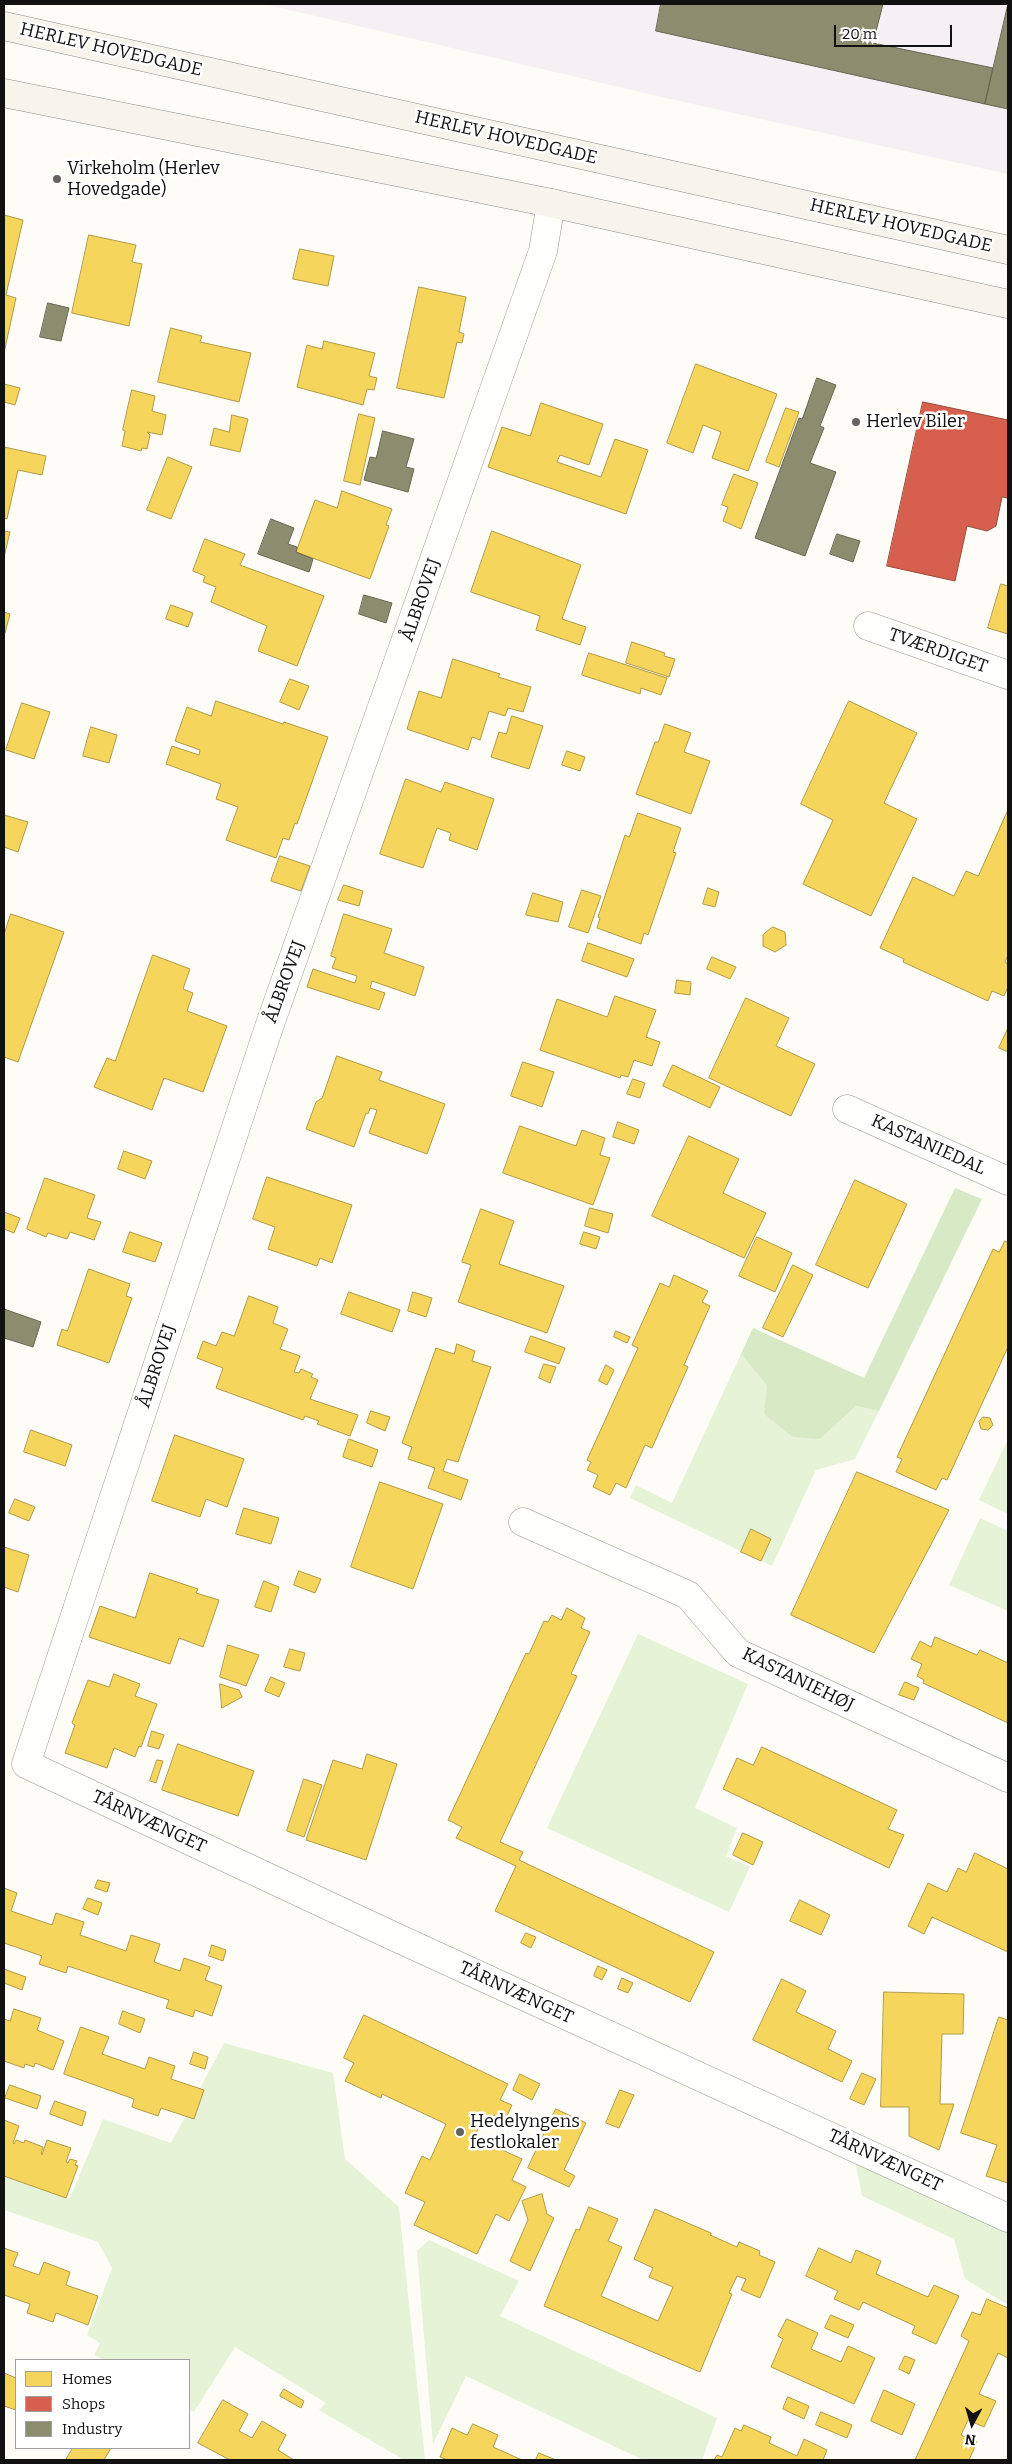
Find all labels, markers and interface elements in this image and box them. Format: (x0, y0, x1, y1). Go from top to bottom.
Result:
scale bar (837, 15, 954, 47)
street label: HERLEV HOVEDGADE (18, 19, 204, 81)
text: 20 m (842, 25, 877, 43)
street label: HERLEV HOVEDGADE (413, 107, 599, 169)
place label: Virkeholm (Herlev Hovedgade) (67, 158, 220, 200)
marker: Virkeholm (Herlev Hovedgade) (51, 173, 63, 185)
street label: HERLEV HOVEDGADE (808, 195, 994, 257)
place label: Herlev Biler (866, 411, 965, 433)
marker: Herlev Biler (850, 416, 862, 428)
street label: ÅLBROVEJ (397, 556, 445, 644)
street label: TVÆRDIGET (886, 624, 990, 678)
street label: ÅLBROVEJ (260, 938, 310, 1026)
street label: KASTANIEDAL (868, 1110, 988, 1180)
street label: ÅLBROVEJ (133, 1322, 181, 1410)
street label: KASTANIEHØJ (739, 1644, 857, 1716)
street label: TÅRNVÆNGET (89, 1786, 209, 1858)
street label: TÅRNVÆNGET (456, 1957, 576, 2029)
place label: Hedelyngens festlokaler (470, 2111, 580, 2154)
street label: TÅRNVÆNGET (825, 2125, 945, 2197)
marker: Hedelyngens festlokaler (454, 2126, 466, 2138)
legend (15, 2359, 190, 2449)
text: Homes (62, 2370, 112, 2388)
text: Shops (62, 2395, 105, 2413)
north arrow (947, 2399, 997, 2449)
text: Industry (62, 2420, 122, 2438)
text: N (964, 2430, 977, 2448)

